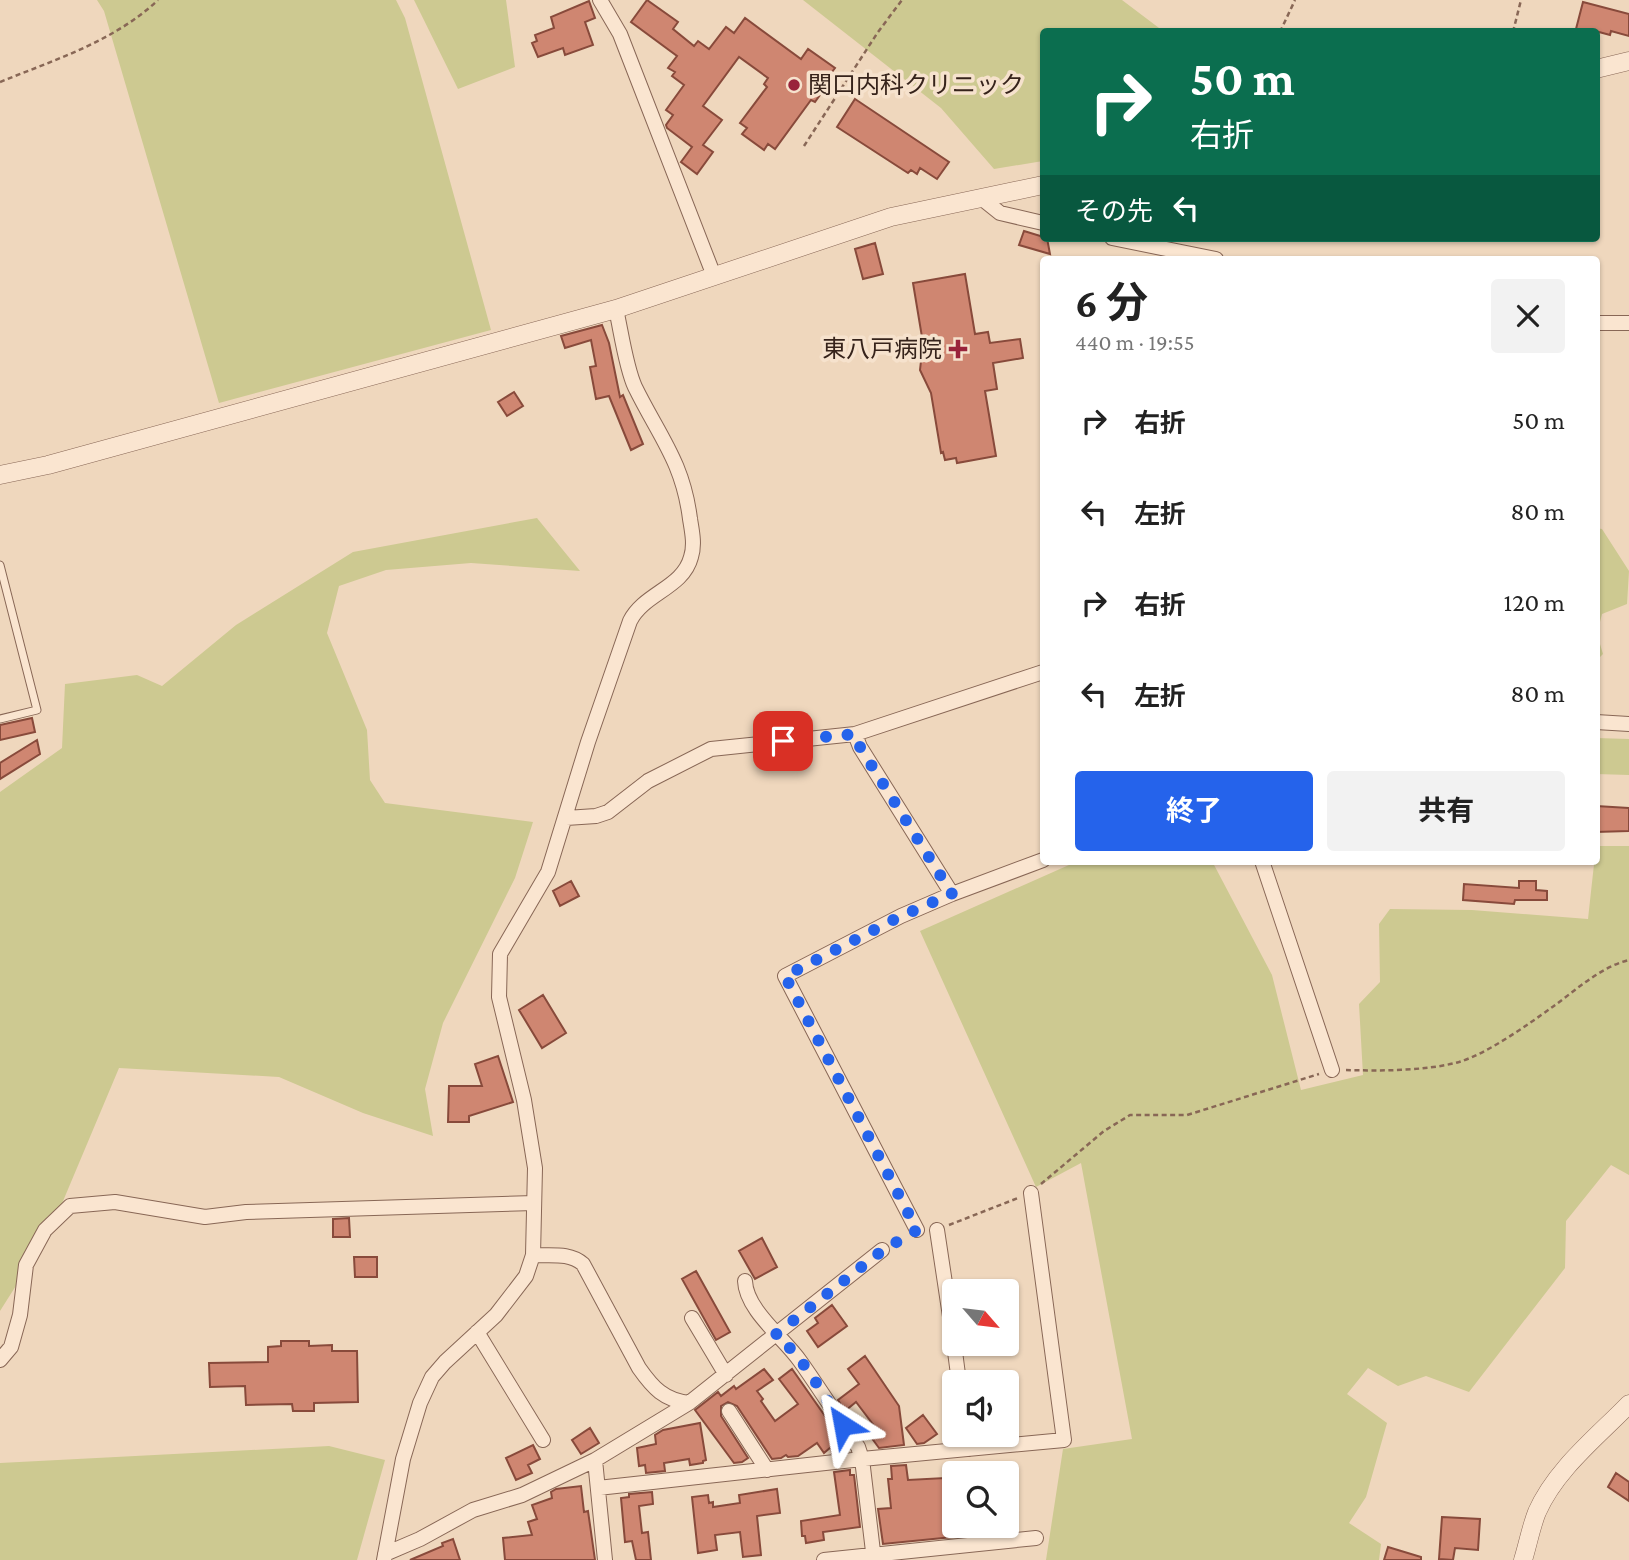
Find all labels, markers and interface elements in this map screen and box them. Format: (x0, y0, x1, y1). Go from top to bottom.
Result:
text: 50 m (1190, 51, 1295, 106)
icon: right (1075, 56, 1166, 147)
place label: 関口内科クリニック (808, 71, 1024, 98)
marker: 関口内科クリニック (786, 77, 802, 93)
text: 右折 (1190, 117, 1254, 153)
icon: left (1167, 189, 1205, 227)
text: その先 (1075, 197, 1153, 226)
text: 6 分 (1075, 279, 1148, 326)
button: close (1491, 279, 1565, 353)
text: 440 m · 19:55 (1075, 329, 1195, 355)
place label: 東八戸病院 (822, 335, 942, 362)
marker: 東八戸病院 (948, 339, 968, 359)
icon: right (1075, 402, 1113, 440)
text: 50 m (1512, 406, 1565, 435)
text: 右折 (1134, 409, 1186, 438)
icon: left (1075, 493, 1113, 531)
text: 80 m (1511, 497, 1565, 526)
text: 左折 (1134, 500, 1186, 529)
icon: right (1075, 584, 1113, 622)
text: 120 m (1504, 588, 1565, 617)
text: 右折 (1134, 591, 1186, 620)
icon: left (1075, 675, 1113, 713)
text: 80 m (1511, 679, 1565, 708)
text: 左折 (1134, 682, 1186, 711)
pin (753, 711, 813, 771)
icon: arrive (764, 722, 802, 760)
button: 終了 (1075, 771, 1313, 851)
button: 共有 (1327, 771, 1565, 851)
north arrow (942, 1279, 1018, 1356)
map controls (942, 1279, 1019, 1538)
button: sound (942, 1370, 1019, 1447)
position arrow (806, 1388, 880, 1462)
button: search (942, 1461, 1019, 1538)

